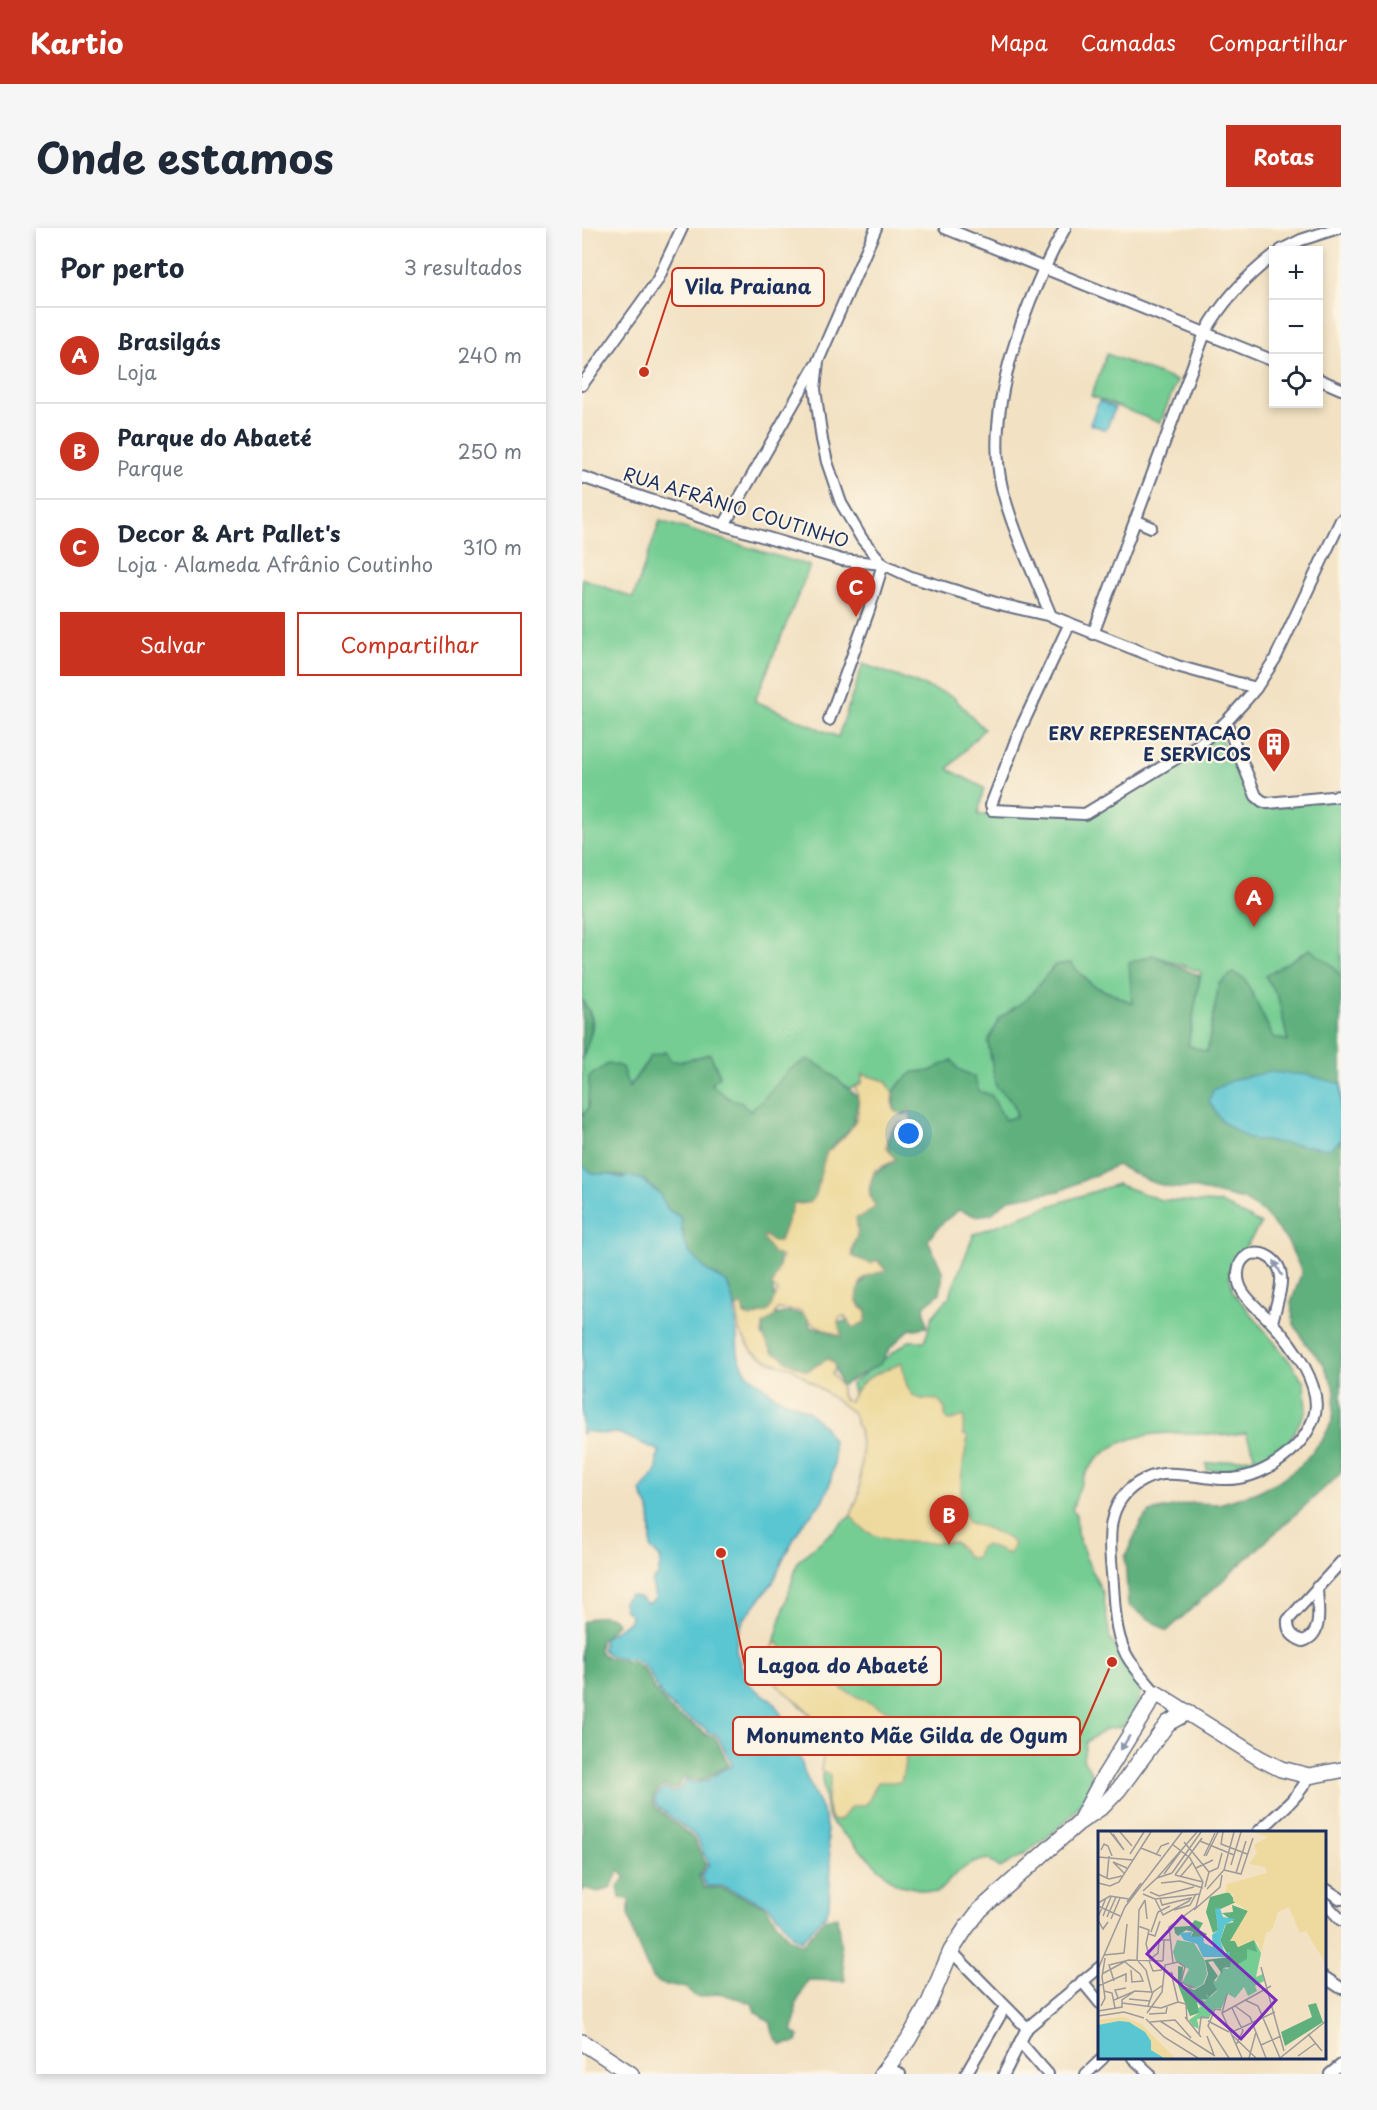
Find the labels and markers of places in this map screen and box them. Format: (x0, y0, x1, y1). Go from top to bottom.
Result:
callout: Vila Praiana (672, 268, 824, 306)
pin: C (836, 568, 876, 617)
place label: ERV REPRESENTACAO E SERVICOS (1048, 719, 1251, 767)
building icon: ERV REPRESENTACAO E SERVICOS (1256, 726, 1292, 773)
pin: A (1234, 878, 1274, 927)
pin: B (930, 1496, 968, 1545)
callout: Lagoa do Abaeté (745, 1647, 941, 1685)
callout: Monumento Mãe Gilda de Ogum (733, 1717, 1080, 1755)

